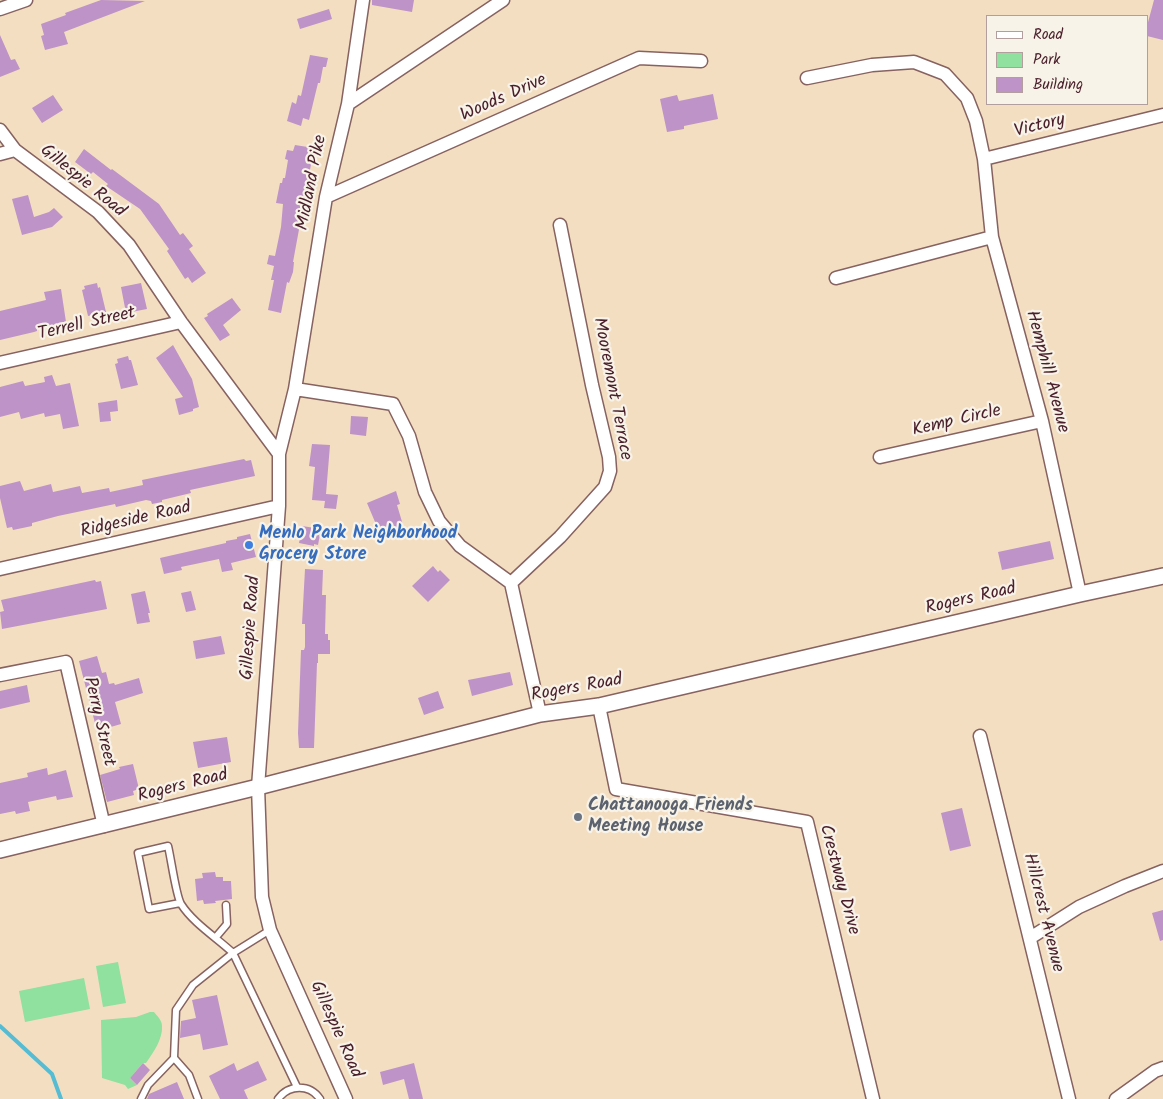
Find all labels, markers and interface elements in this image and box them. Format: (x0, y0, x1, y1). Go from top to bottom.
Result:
legend (986, 15, 1148, 105)
text: Road (1033, 23, 1063, 47)
text: Park (1033, 48, 1060, 72)
street label: Woods Drive (458, 70, 550, 128)
text: Building (1033, 73, 1083, 97)
street label: Victory (1012, 110, 1068, 144)
street label: Midland Pike (293, 133, 333, 233)
street label: Gillespie Road (35, 141, 129, 223)
street label: Terrell Street (36, 303, 138, 347)
street label: Hemphill Avenue (1019, 308, 1073, 436)
street label: Mooremont Terrace (587, 316, 635, 462)
street label: Kemp Circle (911, 401, 1003, 443)
street label: Ridgeside Road (79, 498, 193, 544)
place label: Menlo Park Neighborhood Grocery Store (259, 524, 457, 566)
marker: Menlo Park Neighborhood Grocery Store (243, 539, 255, 551)
street label: Gillespie Road (238, 575, 266, 681)
street label: Rogers Road (924, 579, 1018, 621)
street label: Rogers Road (530, 670, 624, 708)
street label: Perry Street (77, 675, 119, 769)
street label: Rogers Road (136, 765, 230, 809)
place label: Chattanooga Friends Meeting House (588, 796, 753, 839)
marker: Chattanooga Friends Meeting House (572, 811, 584, 823)
street label: Crestway Drive (813, 823, 863, 937)
street label: Hillcrest Avenue (1017, 851, 1067, 975)
street label: Gillespie Road (304, 978, 366, 1082)

